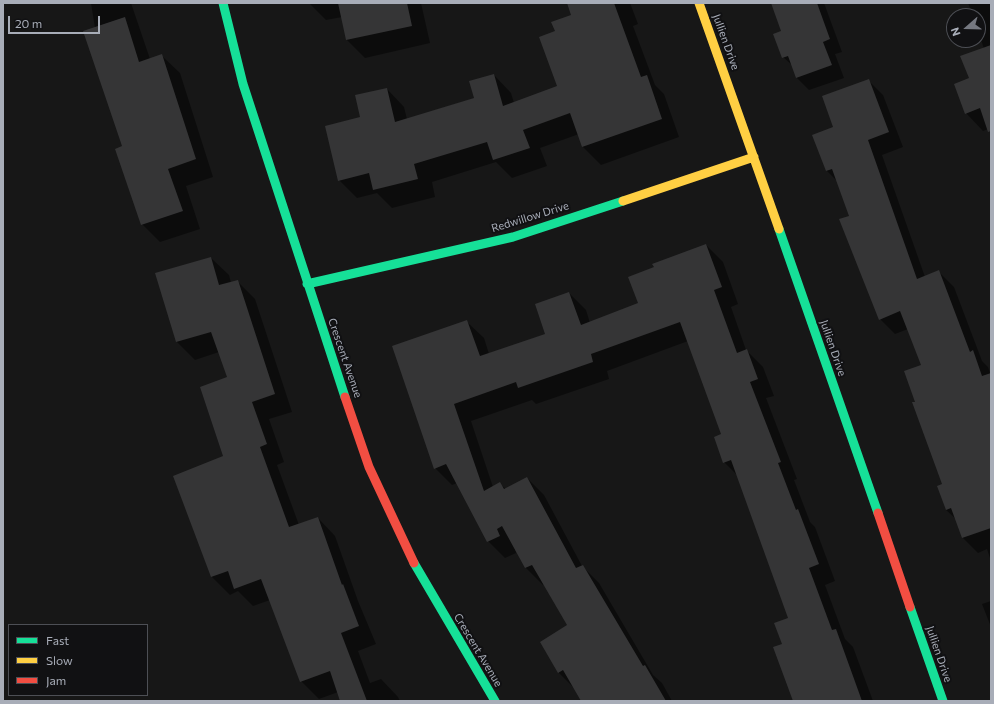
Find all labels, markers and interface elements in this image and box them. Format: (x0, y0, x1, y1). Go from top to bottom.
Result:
scale bar (10, 8, 102, 34)
north arrow (946, 8, 986, 48)
street label: Jullien Drive (710, 12, 742, 72)
text: 20 m (15, 16, 42, 30)
text: N (948, 26, 963, 38)
street label: Redwillow Drive (490, 199, 570, 235)
street label: Crescent Avenue (325, 316, 365, 400)
street label: Jullien Drive (817, 318, 849, 378)
street label: Crescent Avenue (451, 611, 505, 689)
legend (8, 624, 148, 696)
street label: Jullien Drive (923, 624, 955, 684)
text: Fast (46, 633, 69, 647)
text: Slow (46, 653, 73, 667)
text: Jam (46, 673, 66, 687)

